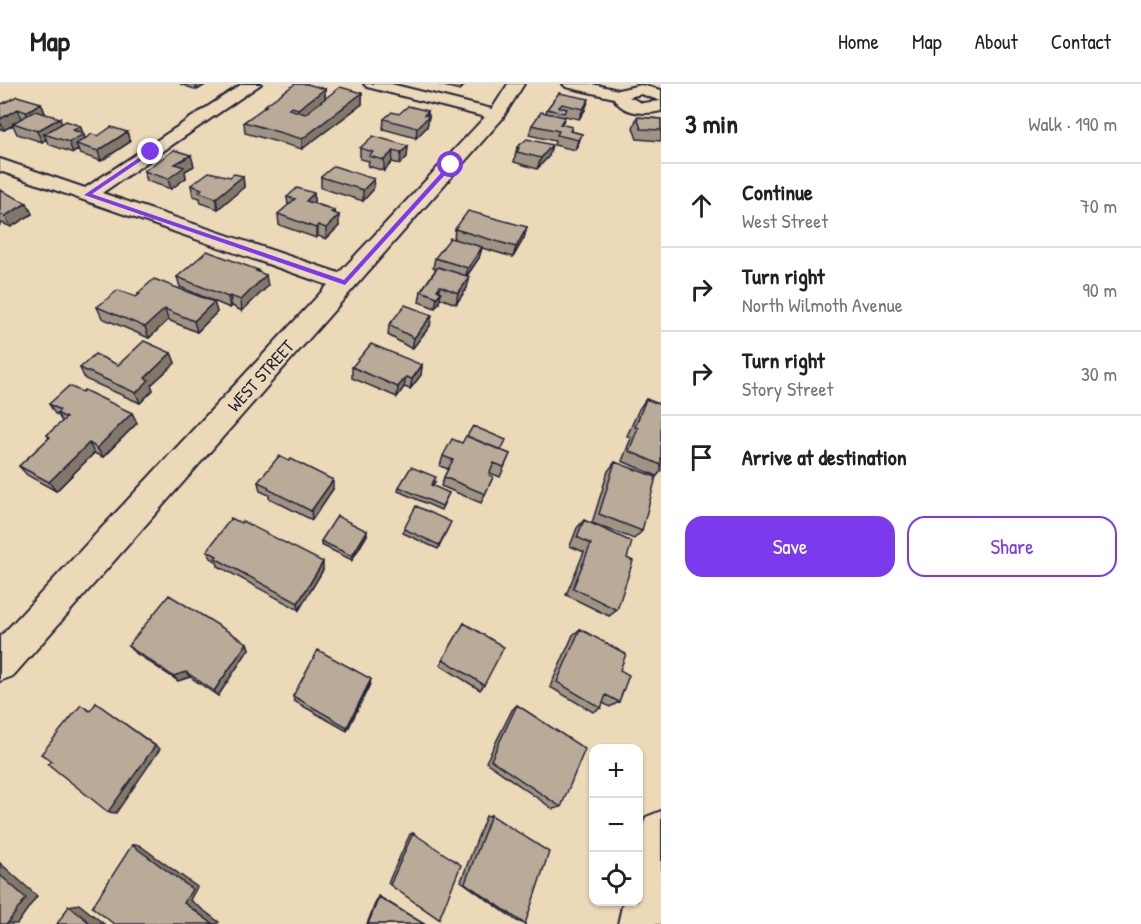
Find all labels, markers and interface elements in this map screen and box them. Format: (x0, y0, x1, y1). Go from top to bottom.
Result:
text: Map (30, 22, 70, 60)
text: Home (838, 27, 879, 56)
text: Map (912, 27, 942, 56)
text: About (975, 27, 1018, 56)
text: Contact (1051, 27, 1111, 56)
text: 3 min (685, 106, 738, 141)
text: Walk · 190 m (1028, 110, 1117, 137)
route end (137, 138, 163, 164)
route start (437, 151, 463, 177)
text: Continue (742, 177, 813, 207)
icon: ahead (685, 189, 718, 222)
text: 70 m (1080, 192, 1117, 219)
text: West Street (742, 207, 828, 234)
text: Turn right (742, 261, 825, 291)
icon: right (685, 273, 718, 306)
text: 90 m (1083, 276, 1117, 303)
text: North Wilmoth Avenue (742, 291, 903, 318)
street label: WEST STREET (222, 334, 300, 417)
text: Turn right (742, 345, 825, 375)
icon: right (685, 357, 718, 390)
text: 30 m (1081, 360, 1117, 387)
text: Story Street (742, 375, 833, 402)
icon: arrive (685, 441, 718, 474)
text: Arrive at destination (742, 442, 907, 472)
button: Save (685, 516, 895, 577)
button: Share (907, 516, 1117, 577)
map controls (589, 744, 643, 906)
button: + (589, 744, 643, 798)
button: − (589, 798, 643, 852)
button: locate (589, 852, 643, 906)

